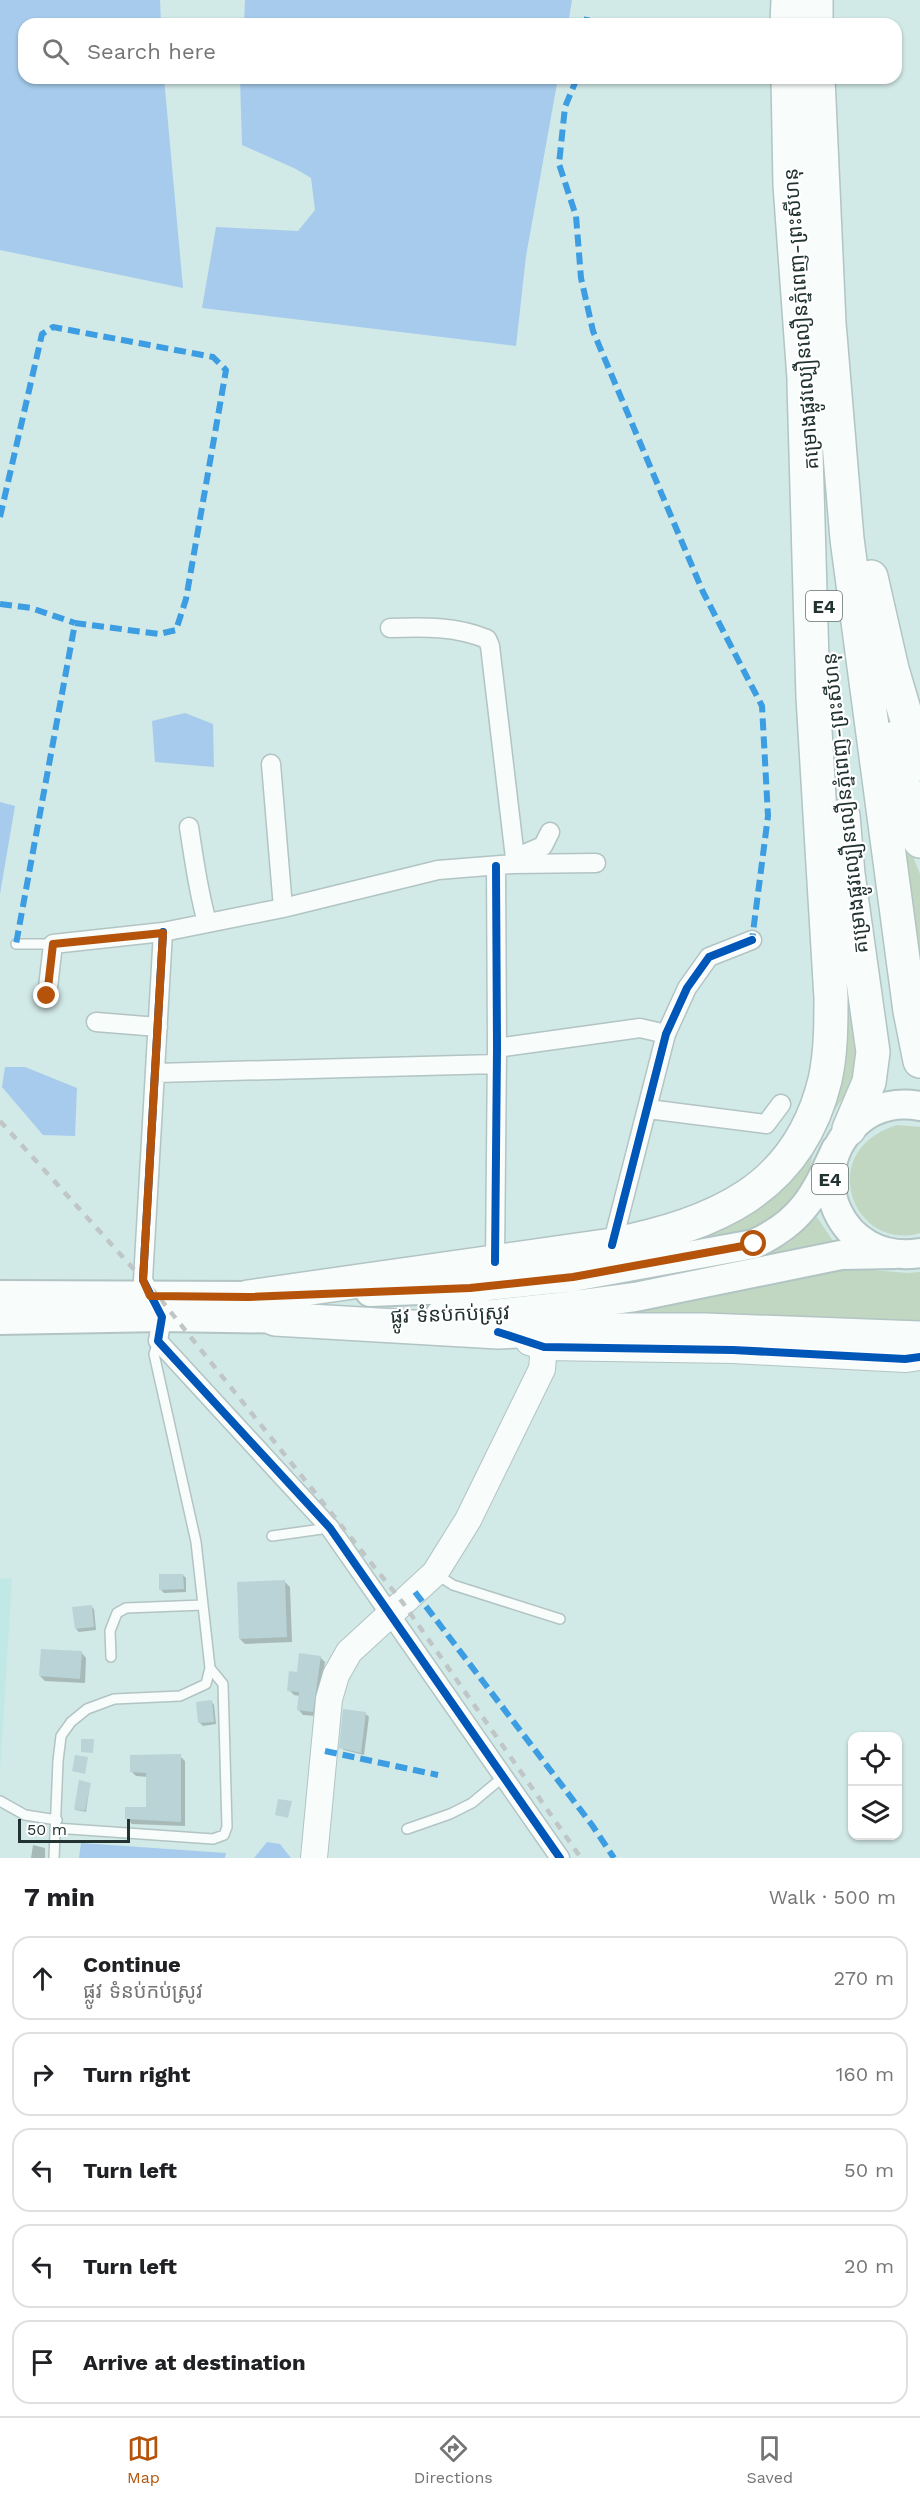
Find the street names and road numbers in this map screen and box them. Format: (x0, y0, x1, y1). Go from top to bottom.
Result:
street label: គម្រោងផ្លូវល្បឿនលឿនភ្នំពេញ-ព្រះសីហនុ (777, 167, 830, 471)
road number: E4 (806, 591, 842, 621)
street label: គម្រោងផ្លូវល្បឿនលឿនភ្នំពេញ-ព្រះសីហនុ (816, 651, 880, 955)
road number: E4 (812, 1164, 848, 1194)
street label: ផ្លូវ ទំនប់កប់ស្រូវ (390, 1300, 510, 1335)

